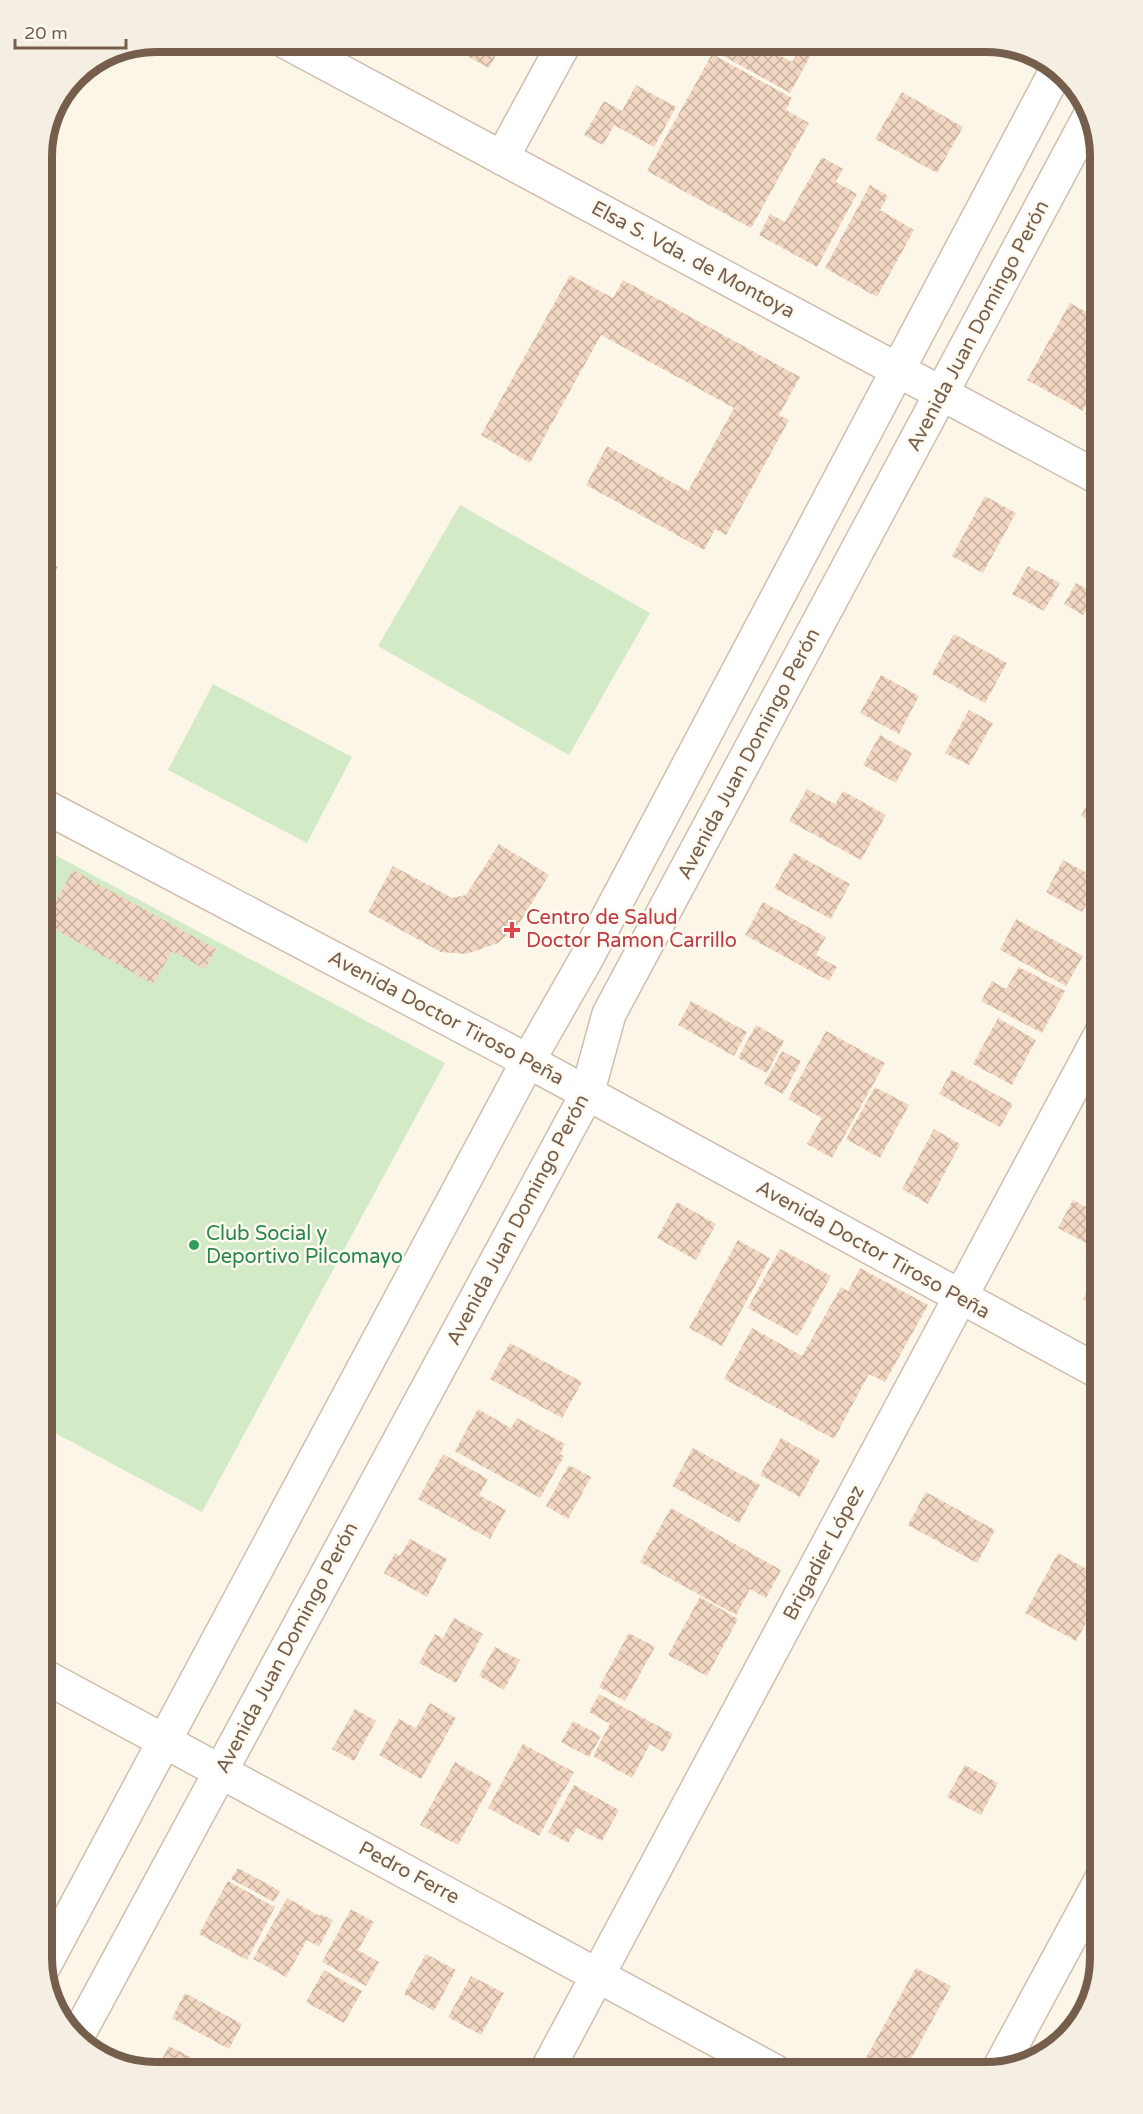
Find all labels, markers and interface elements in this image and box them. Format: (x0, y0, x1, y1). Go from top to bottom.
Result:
scale bar (15, 12, 126, 50)
text: 20 m (24, 22, 68, 44)
street label: Elsa S. Vda. de Montoya (587, 196, 799, 324)
street label: Avenida Juan Domingo Perón (901, 196, 1055, 456)
street label: Avenida Juan Domingo Perón (672, 624, 826, 884)
place label: Centro de Salud Doctor Ramon Carrillo (526, 906, 737, 953)
marker: Centro de Salud Doctor Ramon Carrillo (503, 921, 521, 939)
street label: Avenida Doctor Tiroso Peña (324, 946, 568, 1090)
street label: Avenida Juan Domingo Perón (441, 1090, 595, 1350)
street label: Avenida Doctor Tiroso Peña (752, 1176, 994, 1324)
place label: Club Social y Deportivo Pilcomayo (206, 1222, 403, 1269)
marker: Club Social y Deportivo Pilcomayo (187, 1238, 201, 1252)
street label: Brigadier López (778, 1481, 870, 1625)
street label: Avenida Juan Domingo Perón (210, 1518, 364, 1778)
street label: Pedro Ferre (354, 1836, 464, 1910)

